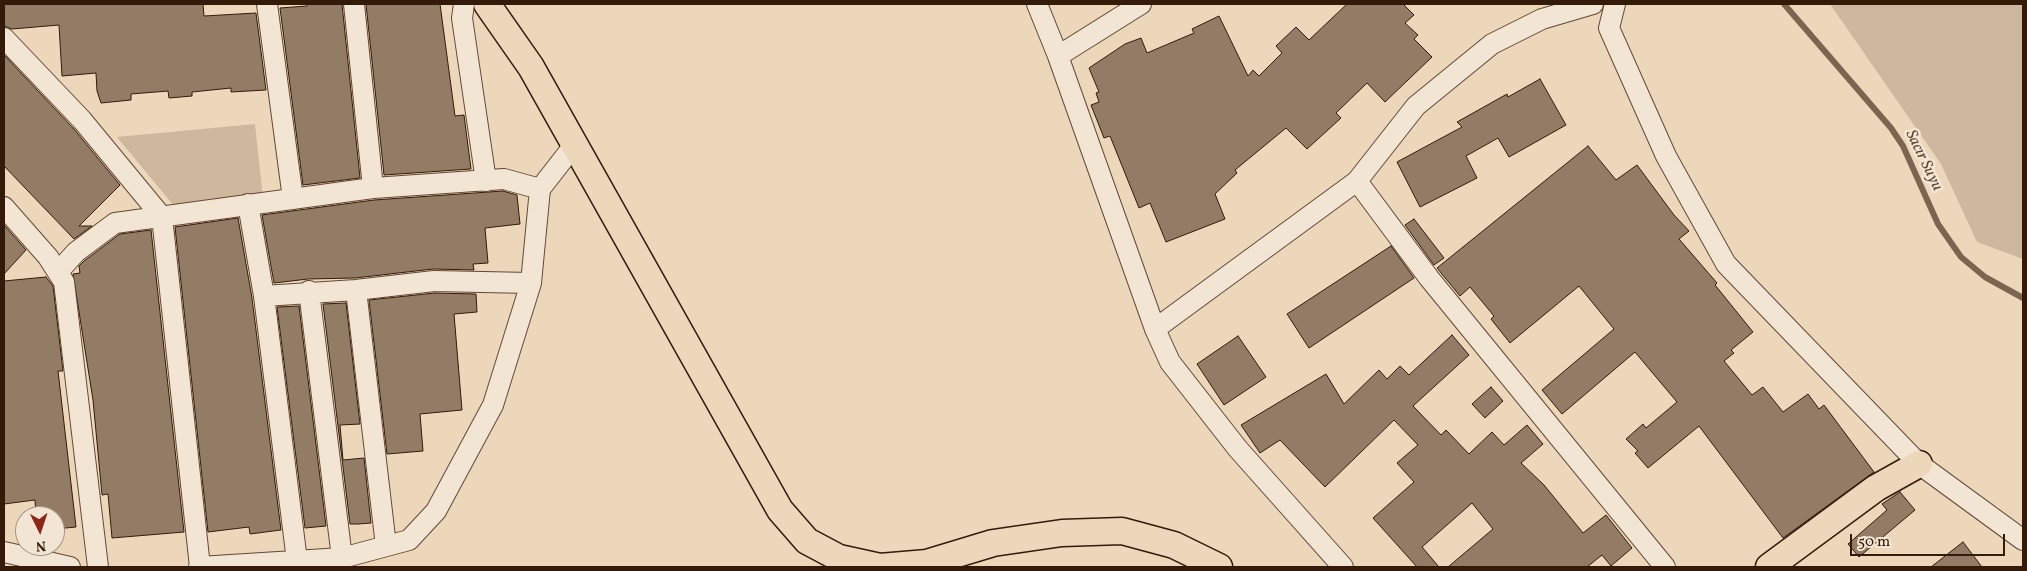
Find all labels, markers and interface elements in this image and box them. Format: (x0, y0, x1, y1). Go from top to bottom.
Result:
water label: Sacır Suyu (1900, 127, 1946, 195)
north arrow (15, 506, 65, 556)
scale bar (1852, 524, 2007, 556)
text: 50 m (1858, 532, 1890, 553)
text: N (35, 536, 47, 555)

